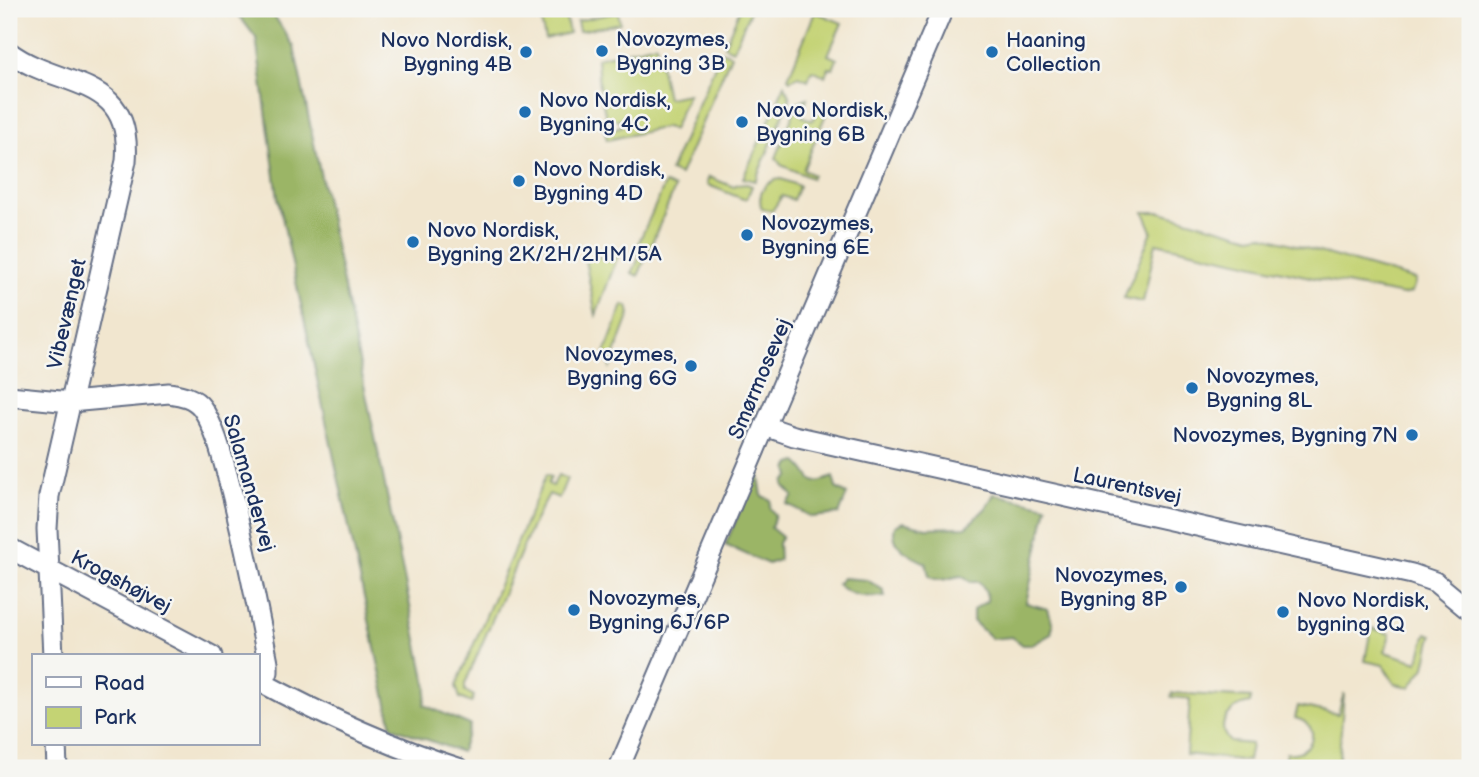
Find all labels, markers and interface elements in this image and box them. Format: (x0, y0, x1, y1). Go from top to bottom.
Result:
place label: Novozymes, Bygning 3B (616, 27, 729, 76)
place label: Novo Nordisk, Bygning 4B (380, 28, 512, 77)
place label: Haaning Collection (1006, 28, 1101, 77)
marker: Novozymes, Bygning 3B (594, 43, 610, 59)
marker: Novo Nordisk, Bygning 4B (518, 44, 534, 60)
marker: Haaning Collection (984, 44, 1000, 60)
place label: Novo Nordisk, Bygning 4C (539, 88, 671, 137)
place label: Novo Nordisk, Bygning 6B (756, 98, 888, 147)
marker: Novo Nordisk, Bygning 4C (517, 104, 533, 120)
marker: Novo Nordisk, Bygning 6B (734, 114, 750, 130)
place label: Novo Nordisk, Bygning 4D (533, 157, 665, 206)
marker: Novo Nordisk, Bygning 4D (511, 173, 527, 189)
place label: Novozymes, Bygning 6E (761, 211, 874, 260)
place label: Novo Nordisk, Bygning 2K/2H/2HM/5A (427, 218, 662, 267)
marker: Novozymes, Bygning 6E (739, 227, 755, 243)
marker: Novo Nordisk, Bygning 2K/2H/2HM/5A (405, 234, 421, 250)
street label: Vibevænget (42, 256, 92, 372)
street label: Smørmosevej (723, 315, 797, 443)
place label: Novozymes, Bygning 6G (564, 342, 677, 391)
marker: Novozymes, Bygning 6G (683, 358, 699, 374)
place label: Novozymes, Bygning 8L (1206, 364, 1319, 413)
marker: Novozymes, Bygning 8L (1184, 380, 1200, 396)
street label: Salamandervej (217, 412, 281, 554)
place label: Novozymes, Bygning 7N (1172, 423, 1398, 448)
marker: Novozymes, Bygning 7N (1404, 427, 1420, 443)
street label: Laurentsvej (1070, 462, 1184, 510)
street label: Krogshøjvej (66, 545, 176, 619)
place label: Novozymes, Bygning 8P (1054, 563, 1167, 612)
marker: Novozymes, Bygning 8P (1173, 579, 1189, 595)
place label: Novozymes, Bygning 6J/6P (588, 586, 730, 635)
place label: Novo Nordisk, bygning 8Q (1297, 588, 1429, 637)
marker: Novozymes, Bygning 6J/6P (566, 602, 582, 618)
marker: Novo Nordisk, bygning 8Q (1275, 604, 1291, 620)
legend (32, 654, 259, 746)
text: Road (94, 671, 145, 696)
text: Park (94, 705, 137, 730)

